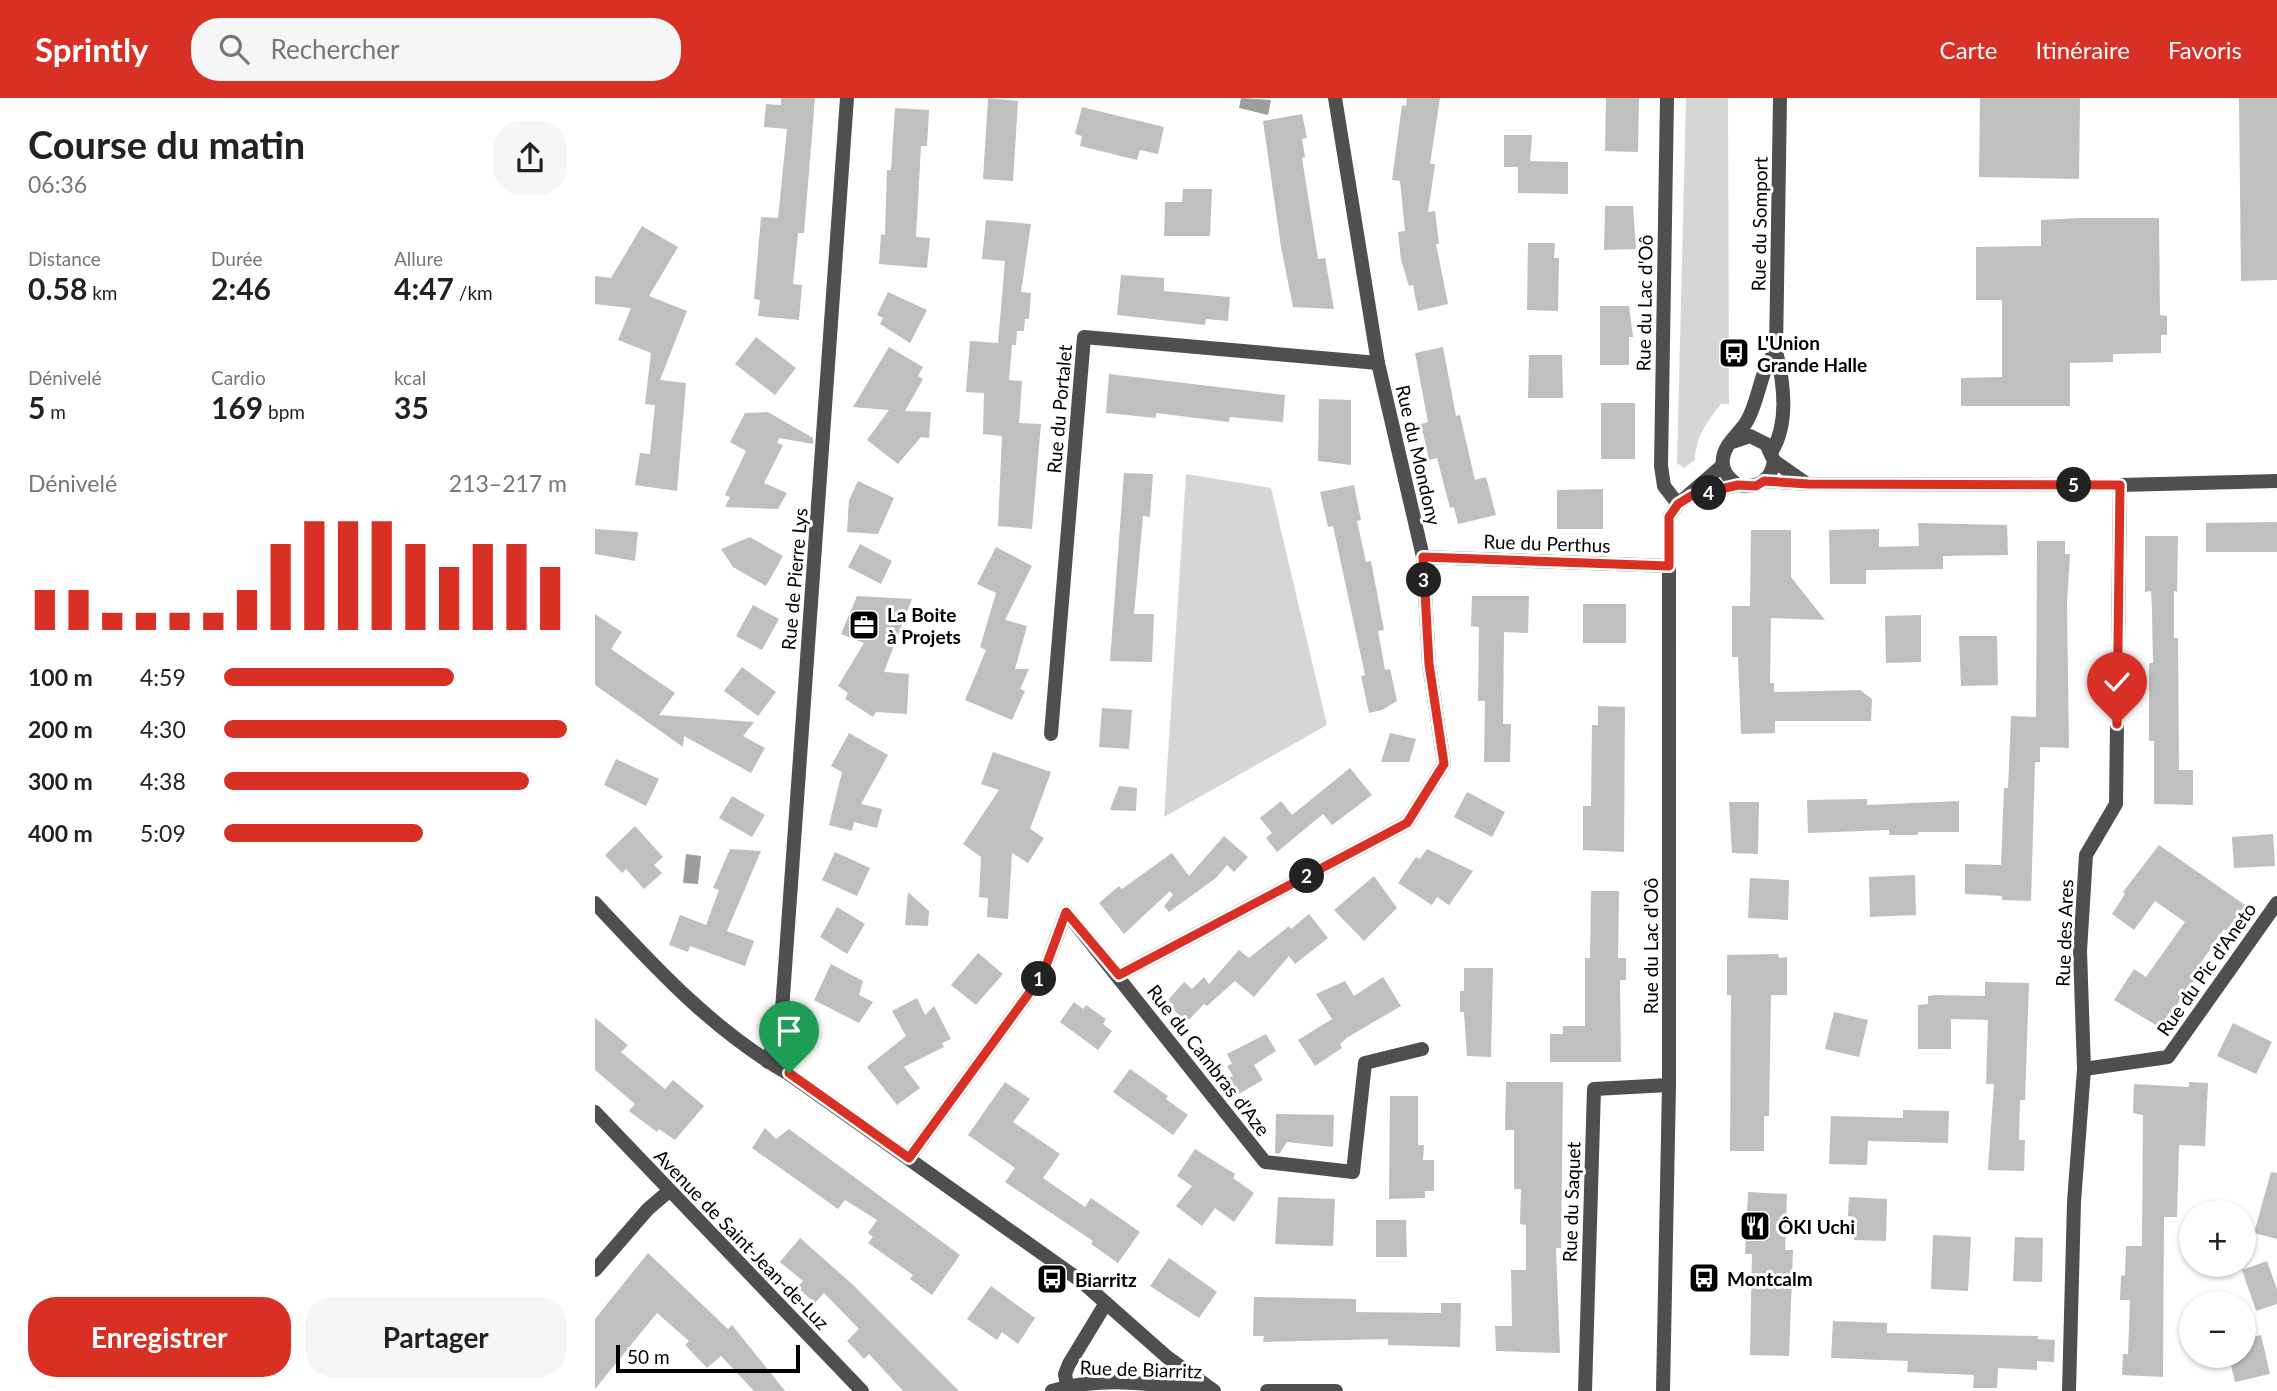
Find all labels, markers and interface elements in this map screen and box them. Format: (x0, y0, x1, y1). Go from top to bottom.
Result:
search box (191, 18, 681, 81)
text: Sprintly (35, 29, 149, 69)
icon: search (215, 30, 253, 68)
text: Rechercher (271, 33, 399, 65)
text: Carte (1940, 35, 1998, 64)
text: Itinéraire (2036, 35, 2130, 64)
text: Favoris (2168, 35, 2242, 64)
text: Course du matin (28, 121, 305, 167)
button: share (493, 121, 567, 195)
street label: Rue du Somport (1746, 156, 1772, 292)
text: 06:36 (28, 170, 87, 198)
street label: Rue du Lac d'Oô (1631, 234, 1657, 372)
text: Distance (28, 247, 101, 270)
text: Durée (211, 247, 262, 270)
text: Allure (394, 247, 443, 270)
text: 0.58 (28, 270, 87, 306)
text: 2:46 (211, 270, 271, 306)
text: 4:47 (394, 270, 454, 306)
text: km (87, 281, 117, 304)
text: /km (454, 281, 493, 304)
place label: L'Union Grande Halle (1757, 331, 1867, 376)
bus stop icon: L'Union Grande Halle (1717, 336, 1751, 370)
street label: Rue du Portalet (1042, 343, 1076, 474)
text: Dénivelé (28, 366, 102, 389)
text: Cardio (211, 366, 266, 389)
text: kcal (394, 366, 426, 389)
street label: Rue du Mondony (1392, 383, 1446, 528)
text: 5 (28, 389, 45, 425)
text: 169 (211, 389, 263, 425)
text: 35 (394, 389, 429, 425)
text: m (45, 400, 66, 423)
text: bpm (263, 400, 305, 423)
pin: 5 (2057, 468, 2091, 502)
text: Dénivelé (28, 469, 117, 497)
text: 213–217 m (449, 469, 567, 497)
text: 5 (2068, 473, 2079, 496)
pin: 4 (1691, 476, 1727, 510)
text: 4 (1703, 481, 1714, 504)
street label: Rue de Pierre Lys (776, 507, 812, 651)
street label: Rue du Perthus (1483, 529, 1611, 557)
pin: 3 (1407, 562, 1441, 598)
text: 3 (1418, 568, 1429, 591)
place label: La Boite à Projets (887, 603, 961, 648)
office icon: La Boite à Projets (847, 608, 881, 642)
pin (2087, 652, 2147, 724)
text: 100 m (28, 663, 93, 691)
text: 4:59 (140, 663, 186, 691)
icon: check (2098, 663, 2136, 701)
text: 200 m (28, 715, 93, 743)
text: 4:30 (140, 715, 186, 743)
text: 300 m (28, 767, 93, 795)
text: 4:38 (140, 767, 186, 795)
text: 400 m (28, 819, 93, 847)
text: 5:09 (140, 819, 186, 847)
pin: 2 (1289, 858, 1325, 894)
text: 2 (1301, 864, 1312, 887)
street label: Rue du Lac d'Oô (1639, 878, 1662, 1014)
street label: Rue des Ares (2051, 879, 2077, 987)
street label: Rue du Pic d'Aneto (2151, 898, 2261, 1040)
pin: 1 (1021, 962, 1057, 996)
text: 1 (1033, 967, 1044, 990)
street label: Rue du Cambras d'Aze (1143, 980, 1275, 1140)
pin (759, 1001, 819, 1073)
icon: arrive (770, 1012, 808, 1050)
street label: Rue du Saquet (1557, 1141, 1585, 1263)
street label: Avenue de Saint-Jean-de-Luz (650, 1144, 834, 1334)
map controls (2179, 1200, 2256, 1368)
button: + (2179, 1200, 2256, 1277)
restaurant icon: ÔKI Uchi (1738, 1209, 1772, 1243)
place label: ÔKI Uchi (1778, 1215, 1855, 1238)
bus stop icon: Montcalm (1687, 1261, 1721, 1295)
bus stop icon: Biarritz (1035, 1262, 1069, 1296)
place label: Montcalm (1727, 1267, 1813, 1290)
place label: Biarritz (1075, 1268, 1137, 1291)
button: − (2179, 1291, 2256, 1368)
button: Enregistrer (28, 1297, 291, 1377)
button: Partager (305, 1297, 567, 1377)
scale bar (616, 1342, 800, 1374)
text: 50 m (627, 1345, 670, 1368)
street label: Rue de Biarritz (1079, 1355, 1203, 1383)

